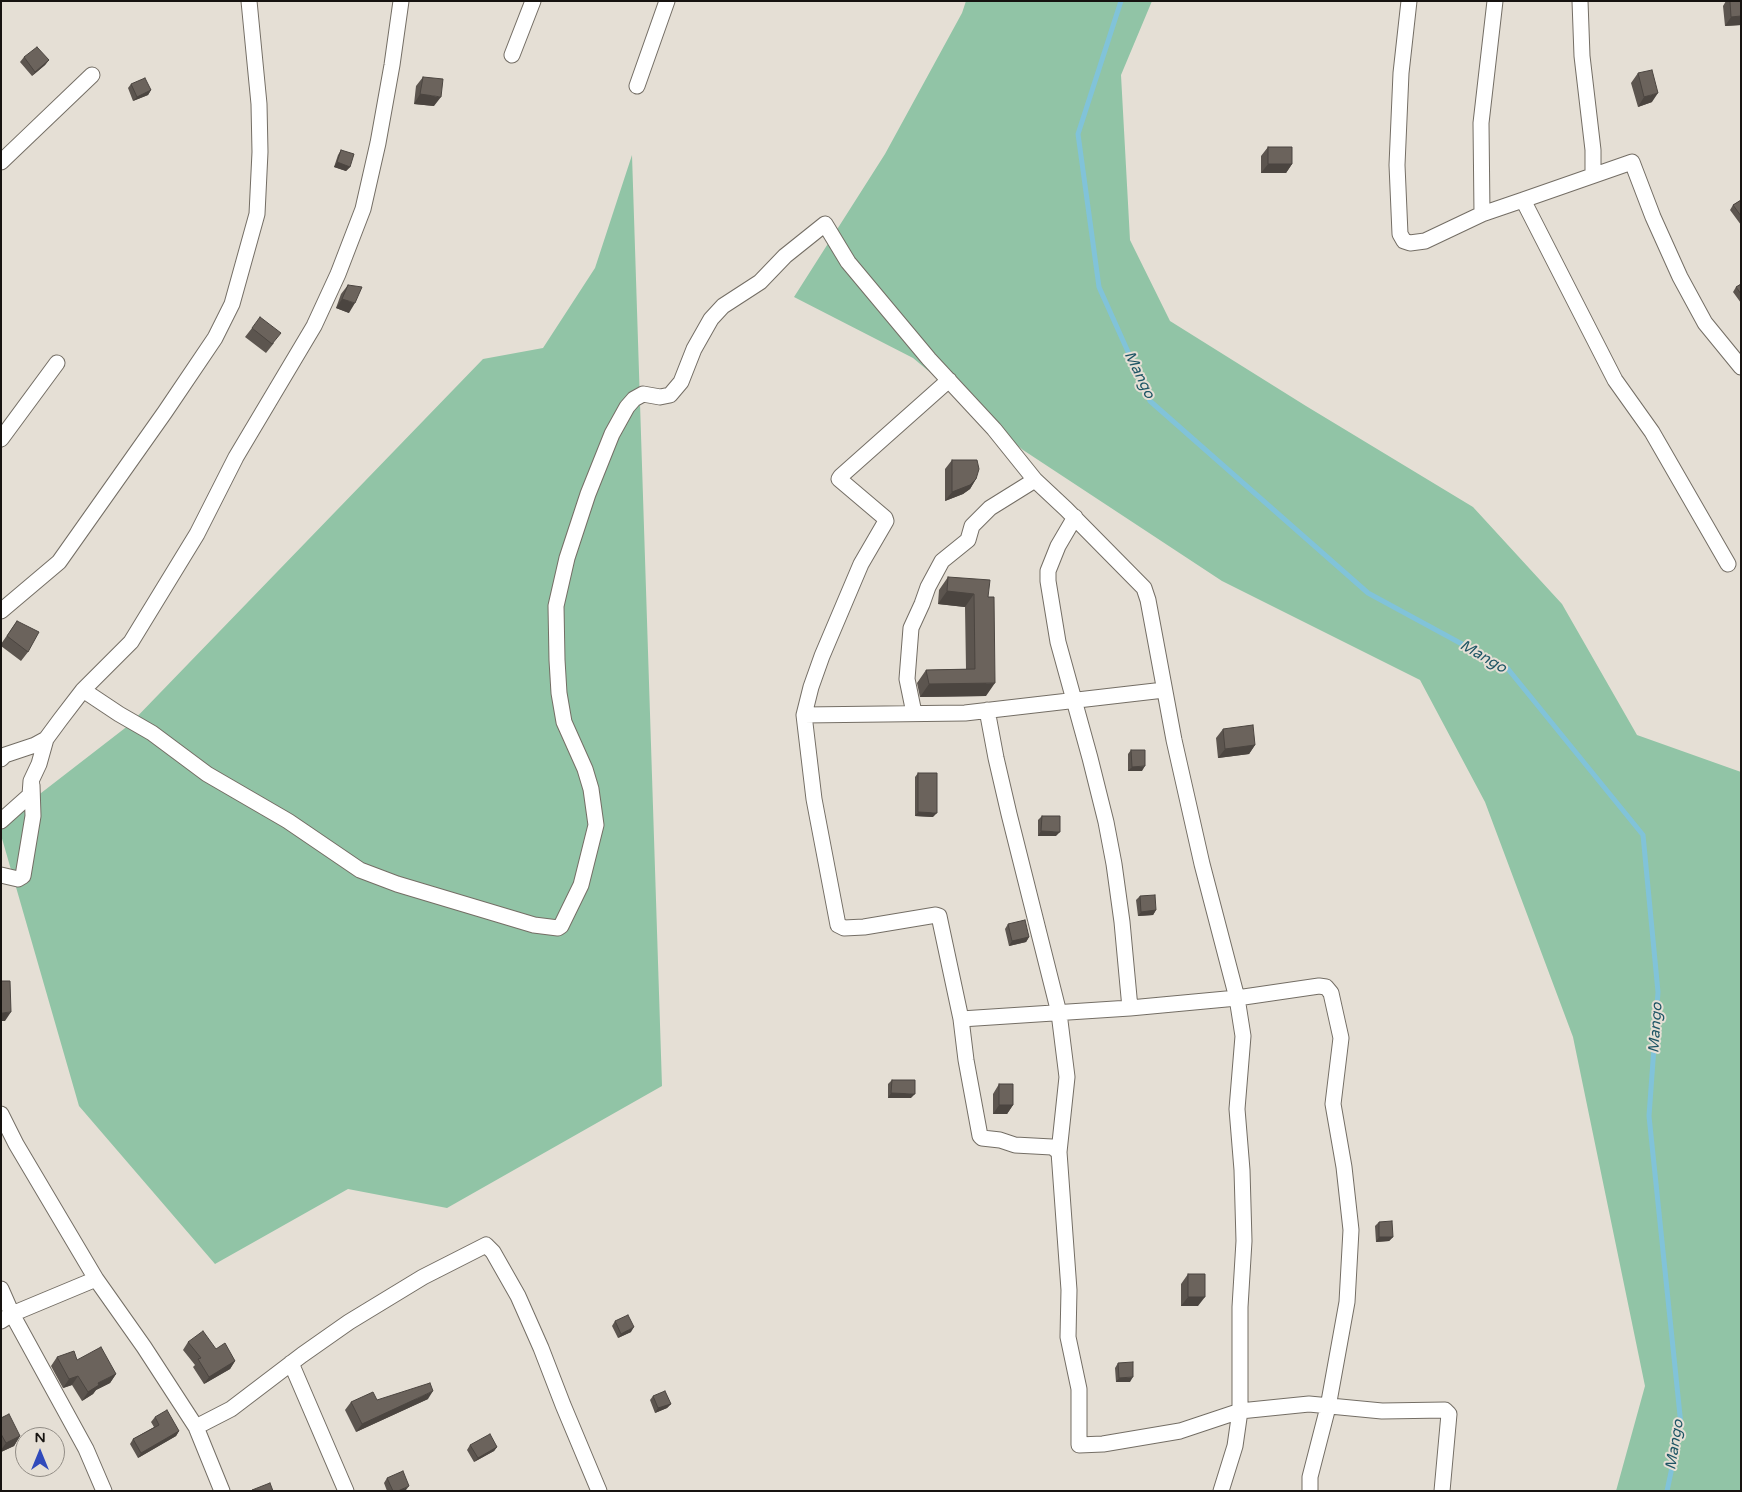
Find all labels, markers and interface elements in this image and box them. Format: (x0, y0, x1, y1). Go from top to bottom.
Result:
water label: Mango (1120, 348, 1158, 402)
water label: Mango (1457, 637, 1509, 677)
water label: Mango (1645, 1002, 1667, 1054)
water label: Mango (1662, 1419, 1688, 1471)
north arrow (15, 1427, 65, 1477)
text: N (34, 1429, 46, 1446)

